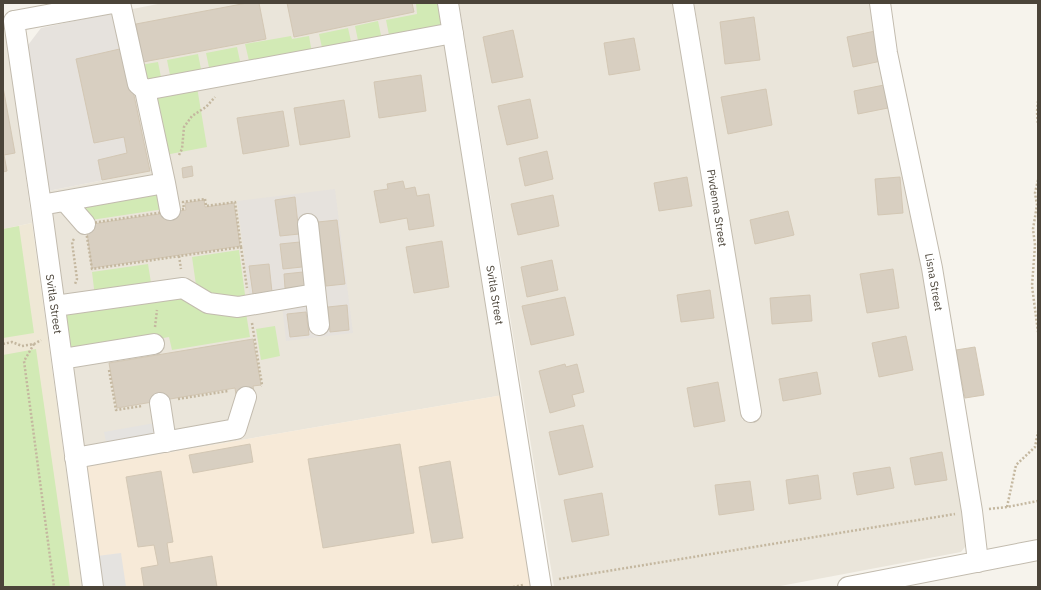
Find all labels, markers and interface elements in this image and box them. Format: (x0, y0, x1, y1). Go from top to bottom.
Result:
street label: Pivdenna Street (704, 168, 730, 248)
street label: Lisna Street (922, 252, 946, 312)
street label: Svitla Street (483, 264, 507, 326)
street label: Svitla Street (43, 273, 65, 335)

